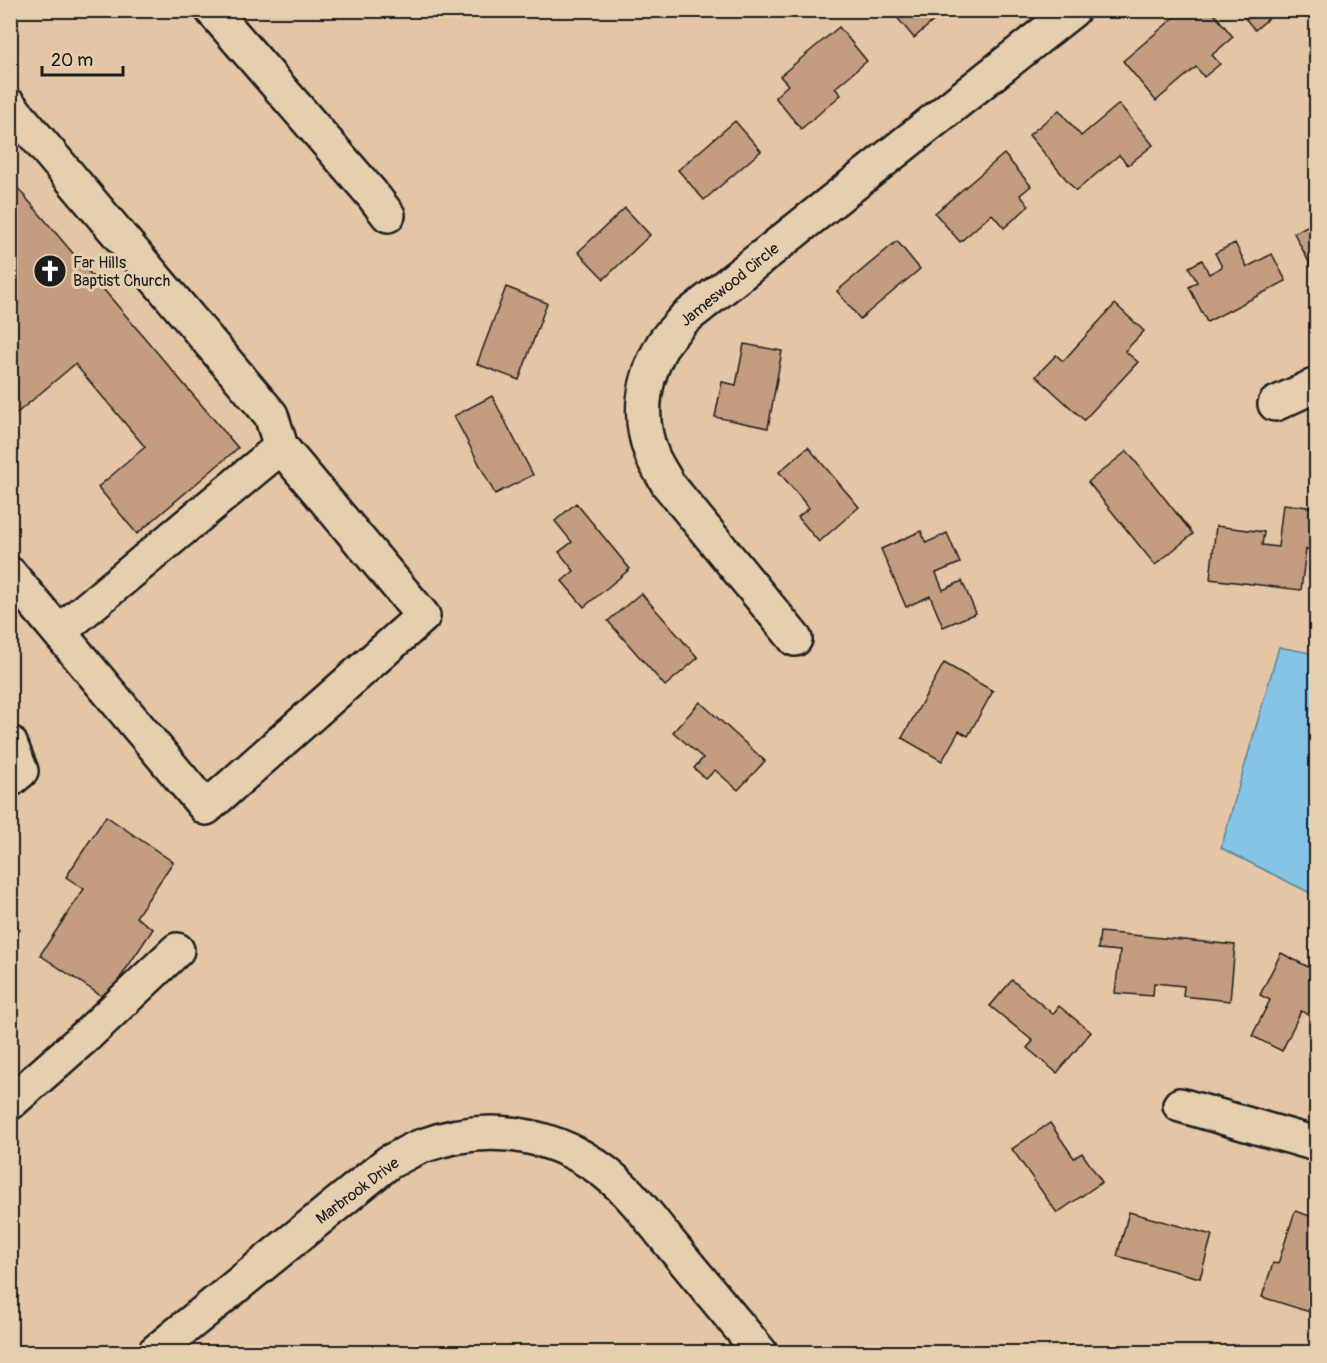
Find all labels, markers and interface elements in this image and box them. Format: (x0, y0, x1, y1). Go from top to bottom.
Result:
scale bar (42, 39, 123, 77)
text: 20 m (51, 49, 93, 72)
street label: Jameswood Circle (676, 239, 783, 331)
church icon: Far Hills Baptist Church (32, 253, 68, 289)
place label: Far Hills Baptist Church (73, 253, 170, 291)
street label: Marbrook Drive (312, 1153, 403, 1229)

